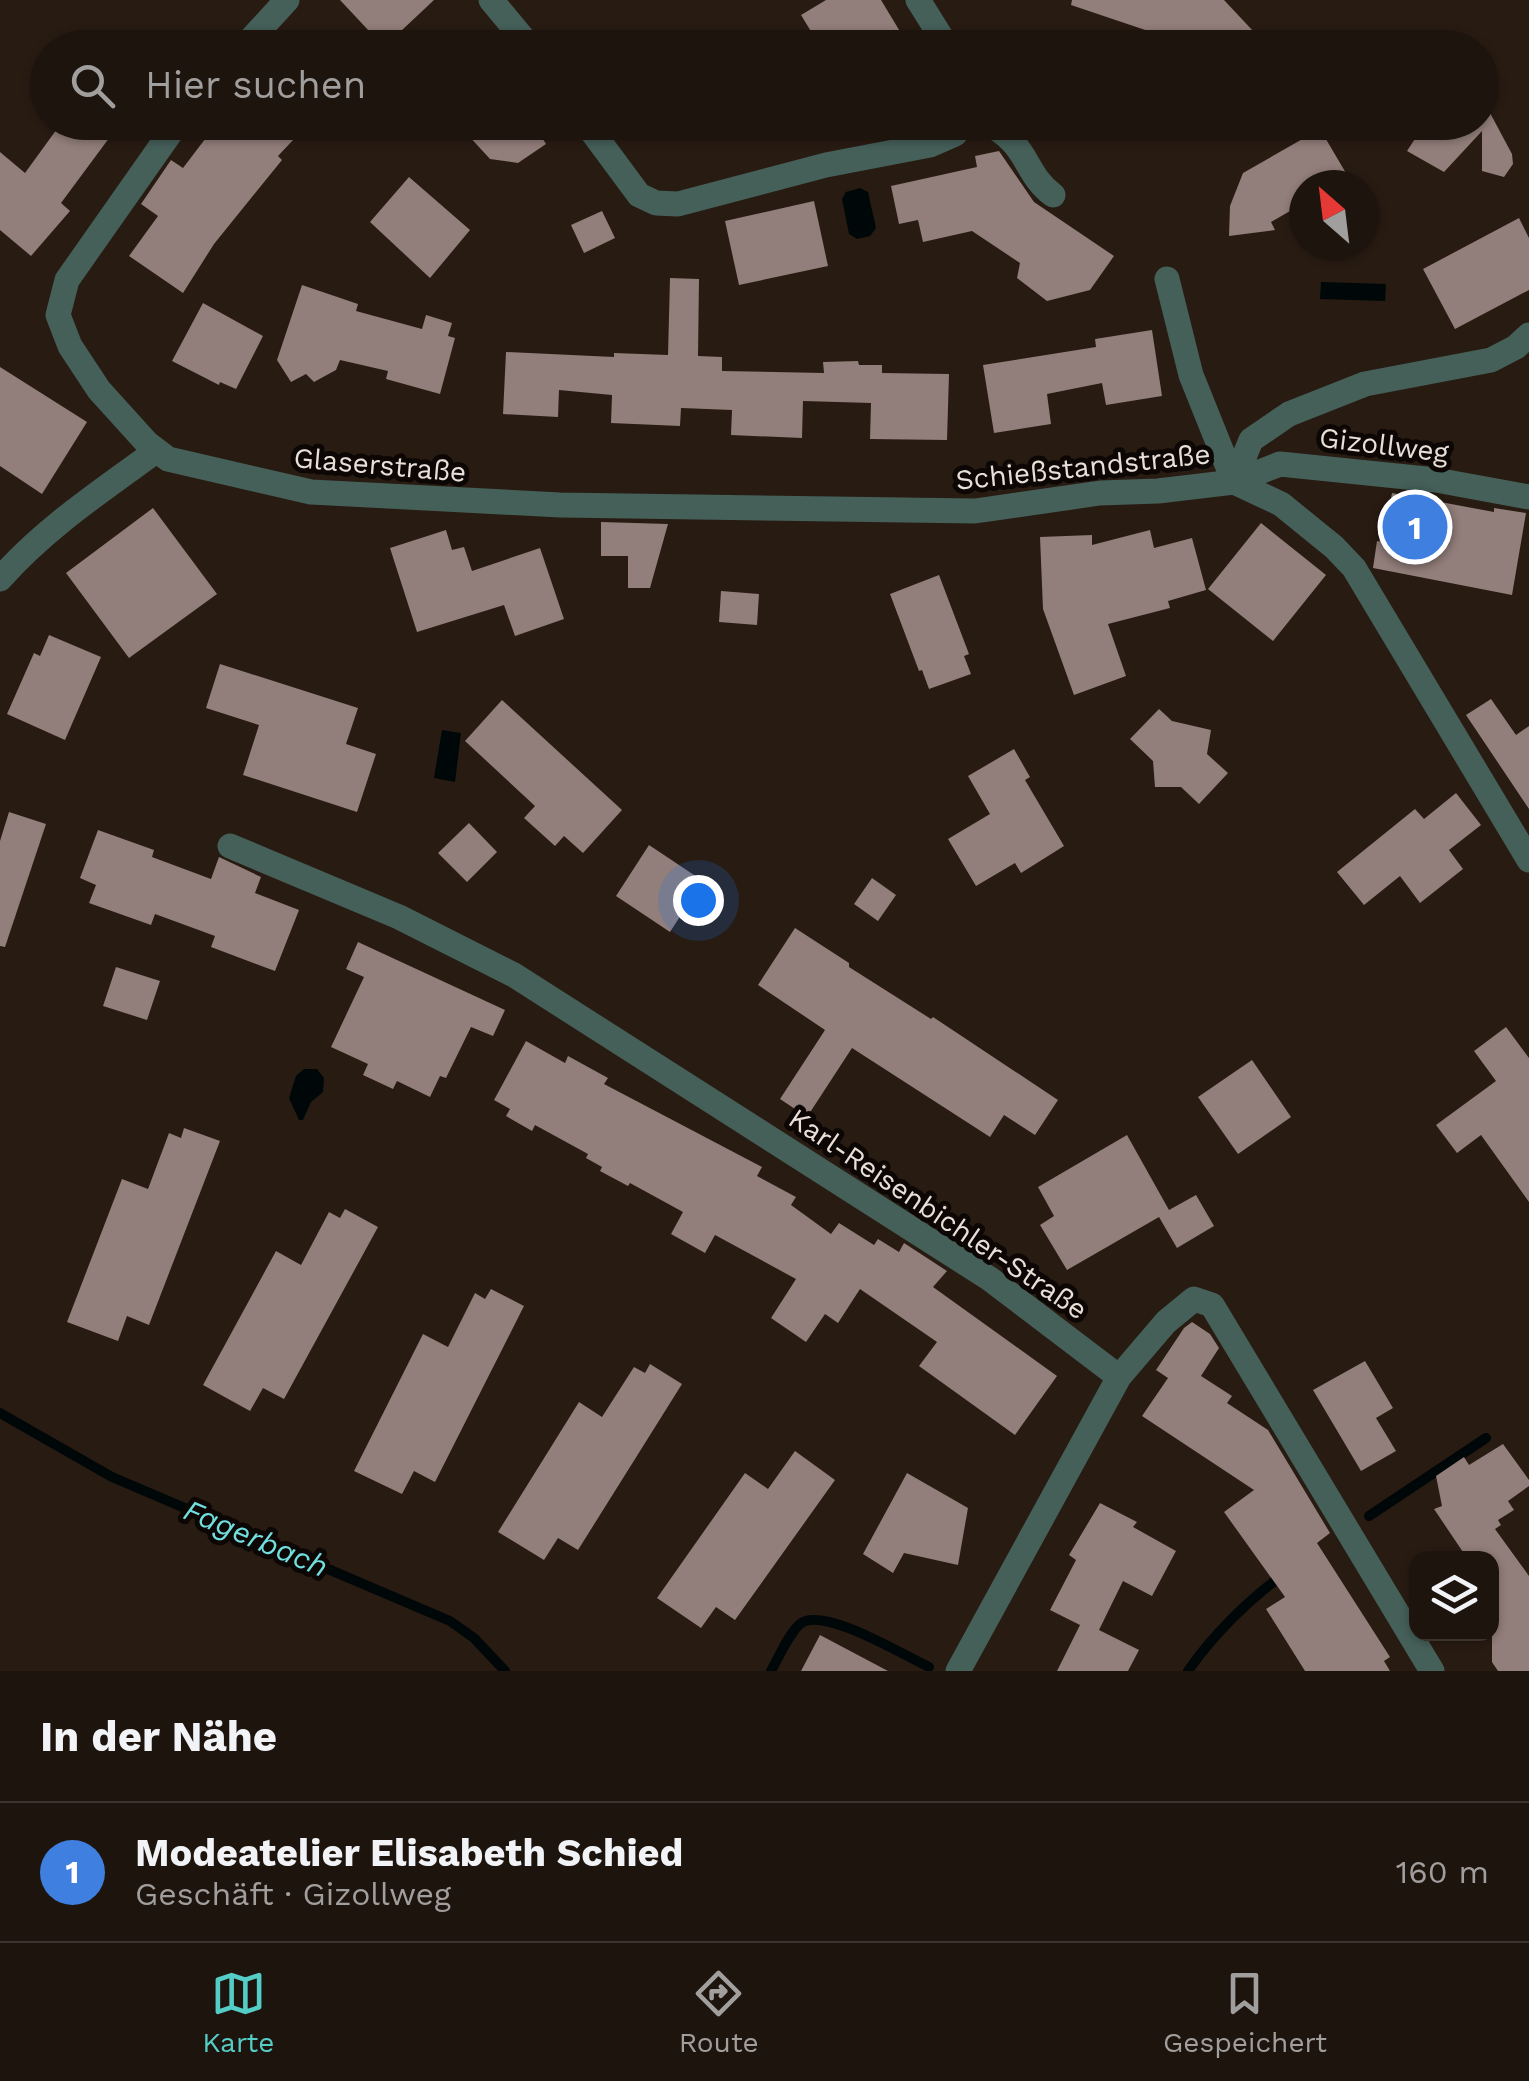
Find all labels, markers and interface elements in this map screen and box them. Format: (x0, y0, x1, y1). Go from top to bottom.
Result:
search box (30, 30, 1499, 140)
icon: search (65, 58, 120, 113)
text: Hier suchen (145, 63, 366, 107)
north arrow (1289, 170, 1379, 260)
street label: Gizollweg (1318, 421, 1451, 469)
street label: Schießstandstraße (954, 437, 1212, 497)
street label: Glaserstraße (292, 441, 468, 489)
pin: 1 (1382, 490, 1448, 564)
your location (673, 875, 724, 926)
street label: Karl-Reisenbichler-Straße (783, 1102, 1093, 1326)
water label: Fagerbach (179, 1492, 333, 1584)
map controls (1409, 1551, 1499, 1641)
button: layers (1409, 1551, 1499, 1641)
text: In der Nähe (40, 1712, 277, 1761)
text: Modeatelier Elisabeth Schied (135, 1831, 683, 1875)
text: 1 (66, 1853, 79, 1891)
text: 160 m (1396, 1853, 1489, 1891)
text: Geschäft · Gizollweg (135, 1875, 451, 1913)
tab: Karte (202, 1966, 274, 2059)
tab: Route (679, 1966, 759, 2059)
tab: Gespeichert (1163, 1966, 1327, 2059)

